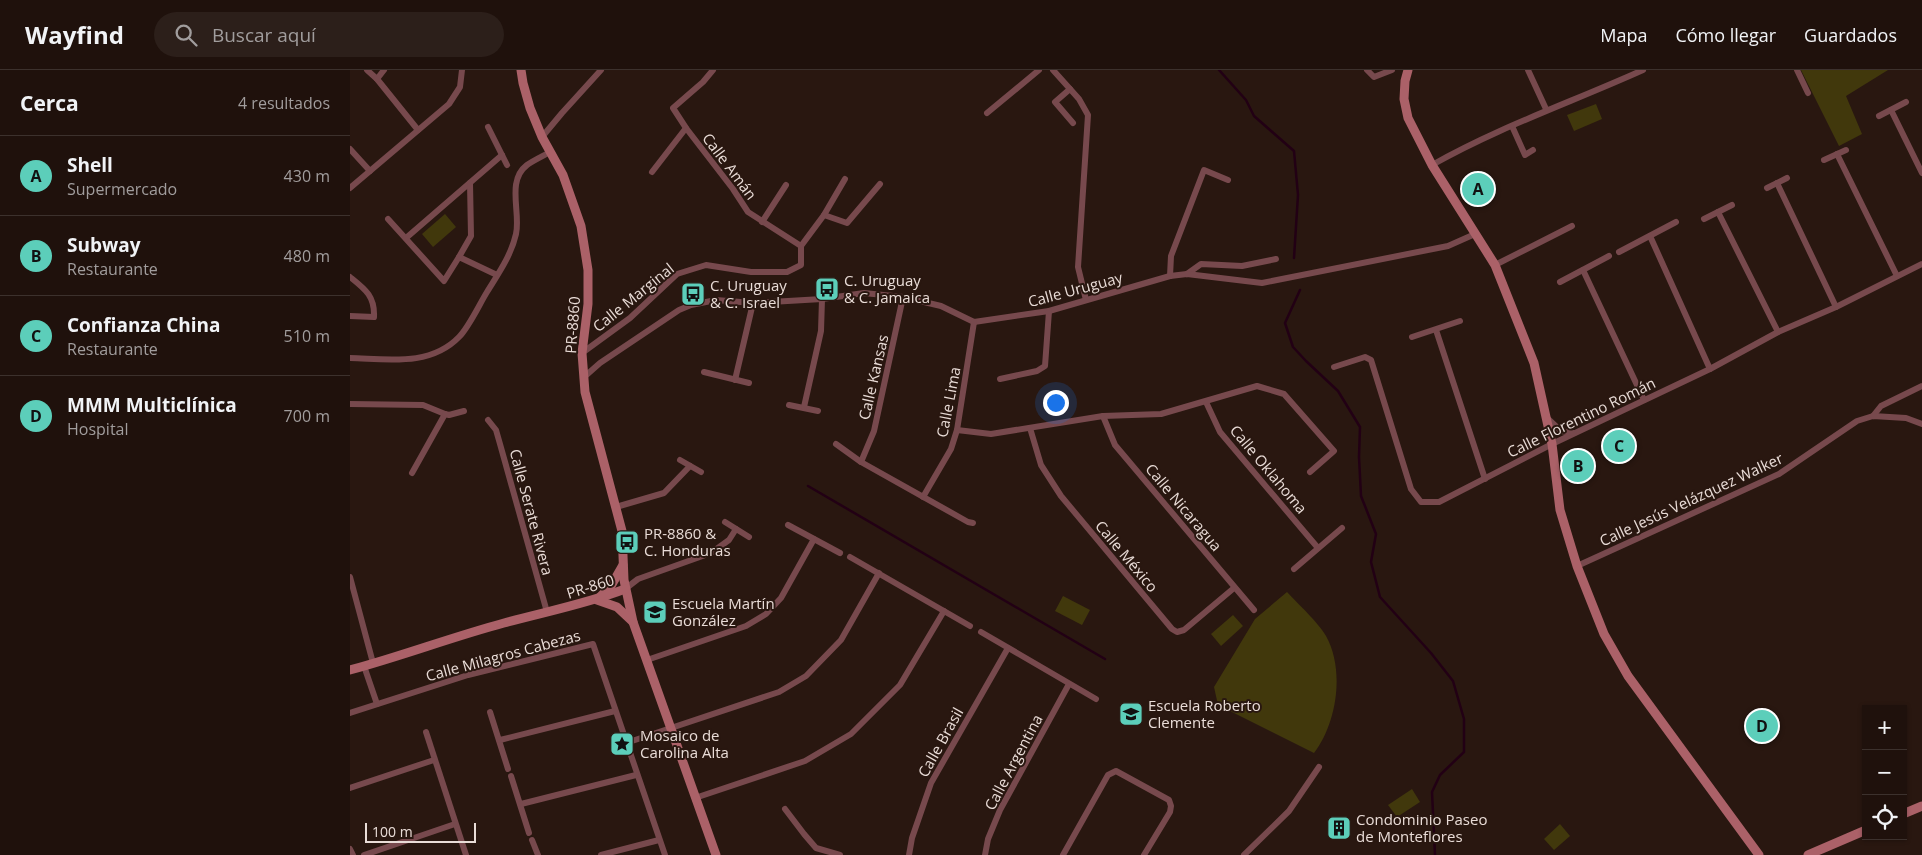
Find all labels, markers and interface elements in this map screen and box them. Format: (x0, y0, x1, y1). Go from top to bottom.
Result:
search box (154, 12, 504, 57)
text: Wayfind (25, 18, 124, 51)
icon: search (172, 21, 200, 49)
text: Buscar aquí (212, 22, 316, 48)
text: Mapa (1600, 23, 1647, 47)
text: Cómo llegar (1675, 23, 1776, 47)
text: Guardados (1804, 23, 1897, 47)
text: Cerca (20, 89, 79, 117)
text: 4 resultados (238, 92, 330, 114)
street label: Calle Amán (698, 129, 762, 203)
text: Shell (67, 152, 113, 178)
text: A (30, 165, 42, 187)
text: 430 m (284, 165, 330, 187)
pin: A (1462, 170, 1494, 208)
text: Supermercado (67, 178, 177, 200)
text: Subway (67, 232, 141, 258)
text: B (31, 245, 41, 267)
text: 480 m (284, 245, 330, 267)
text: Restaurante (67, 258, 158, 280)
street label: Calle Marginal (588, 258, 678, 336)
street label: Calle Uruguay (1025, 267, 1125, 311)
place label: C. Uruguay & C. Jamaica (844, 270, 930, 307)
place label: C. Uruguay & C. Israel (710, 275, 787, 312)
bus stop icon: C. Uruguay & C. Jamaica (814, 276, 840, 302)
bus stop icon: C. Uruguay & C. Israel (680, 281, 706, 307)
street label: PR-8860 (560, 296, 584, 354)
text: Confianza China (67, 312, 221, 338)
text: C (31, 325, 41, 347)
text: 510 m (284, 325, 330, 347)
street label: Calle Kansas (853, 332, 893, 422)
text: Restaurante (67, 338, 158, 360)
street label: Calle Lima (931, 365, 965, 439)
street label: Calle Florentino Román (1504, 373, 1658, 461)
your location (1043, 390, 1069, 416)
text: MMM Multiclínica (67, 392, 237, 418)
text: D (30, 405, 42, 427)
text: 700 m (284, 405, 330, 427)
text: Hospital (67, 418, 129, 440)
street label: Calle Oklahoma (1226, 421, 1312, 517)
pin: C (1603, 427, 1635, 465)
street label: Calle Serate Rivera (506, 447, 558, 577)
pin: B (1562, 447, 1594, 485)
street label: Calle Jesús Velázquez Walker (1596, 448, 1786, 550)
street label: Calle Nicaragua (1141, 459, 1227, 555)
street label: Calle México (1091, 516, 1163, 596)
place label: PR-8860 & C. Honduras (644, 523, 731, 560)
bus stop icon: PR-8860 & C. Honduras (614, 529, 640, 555)
street label: PR-860 (564, 569, 616, 603)
place label: Escuela Martín González (672, 593, 775, 630)
school or university icon: Escuela Martín González (642, 599, 668, 625)
street label: Calle Milagros Cabezas (423, 625, 583, 685)
place label: Escuela Roberto Clemente (1148, 695, 1261, 732)
school or university icon: Escuela Roberto Clemente (1118, 701, 1144, 727)
street label: Calle Brasil (913, 704, 967, 780)
map controls (1862, 705, 1907, 840)
button: + (1862, 705, 1907, 750)
pin: D (1746, 707, 1778, 745)
street label: Calle Argentina (979, 711, 1047, 813)
place label: Mosaico de Carolina Alta (640, 725, 729, 762)
place icon: Mosaico de Carolina Alta (609, 731, 635, 757)
button: − (1862, 750, 1907, 795)
button: locate (1862, 795, 1907, 840)
place label: Condominio Paseo de Monteflores (1356, 809, 1487, 846)
building icon: Condominio Paseo de Monteflores (1326, 815, 1352, 841)
scale bar (365, 820, 476, 843)
text: 100 m (372, 822, 413, 841)

